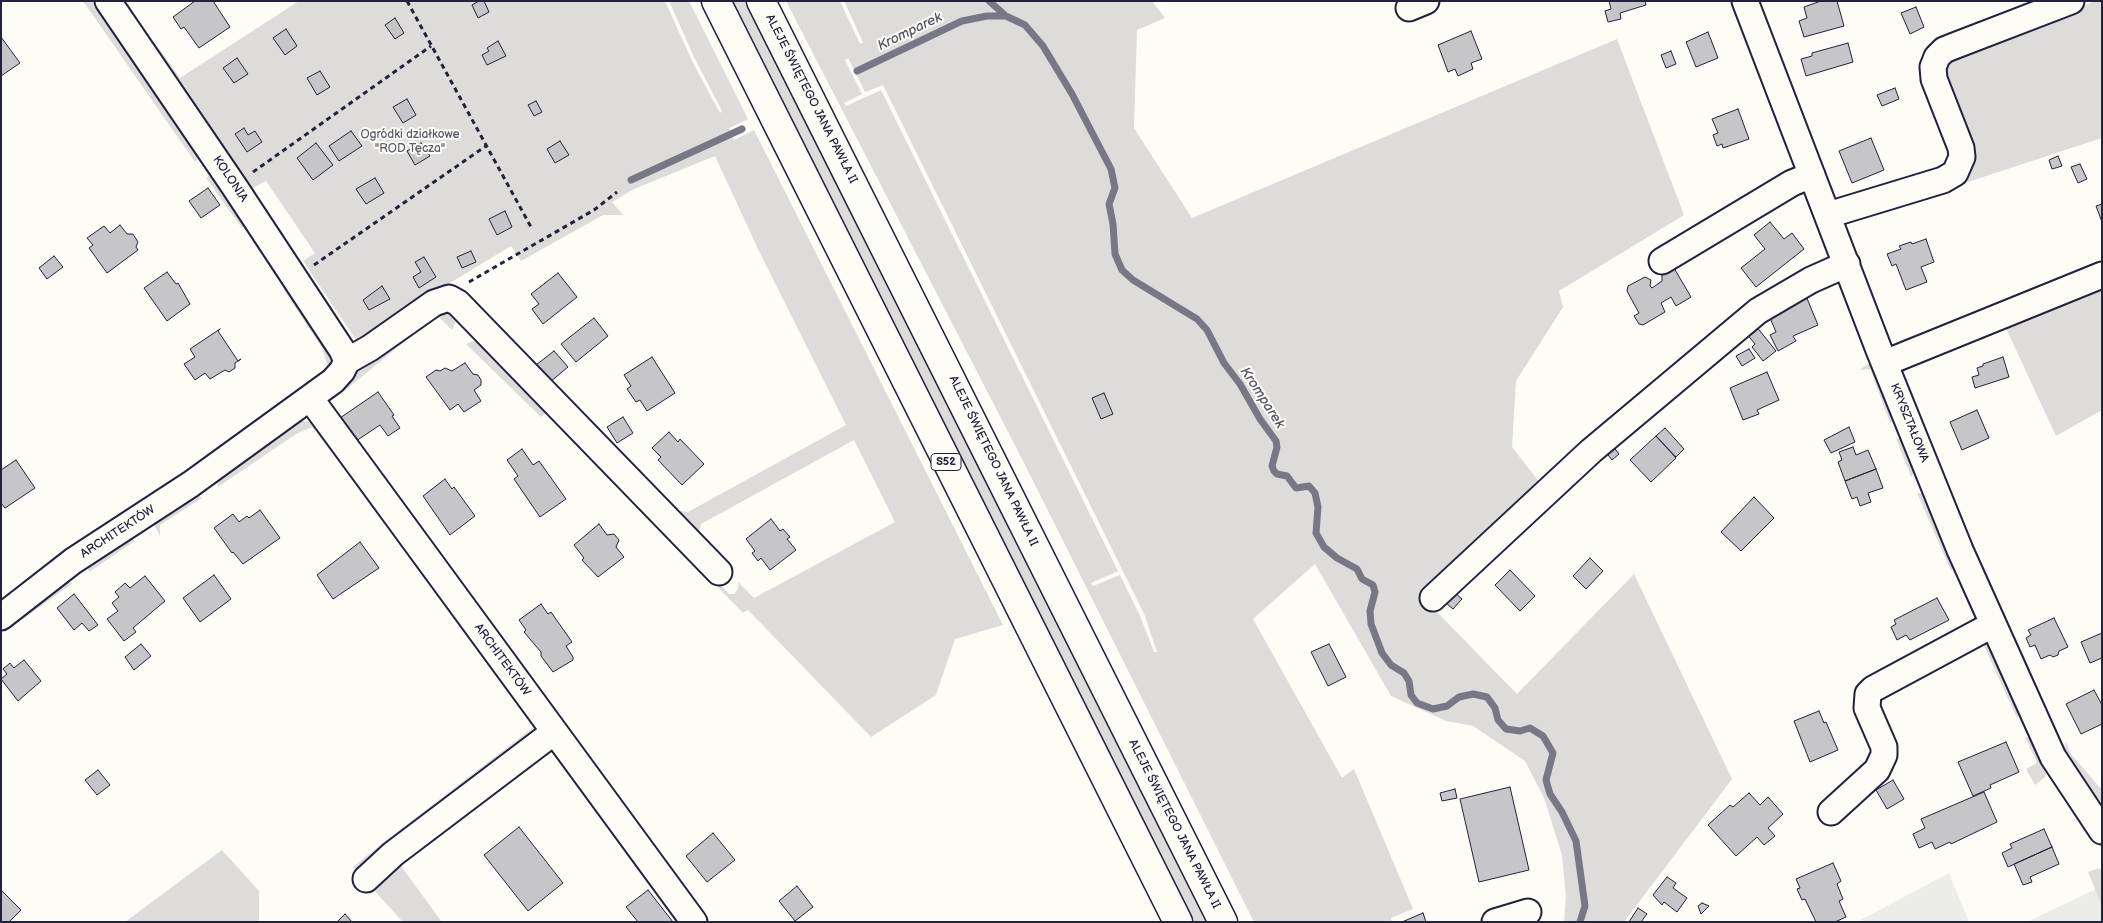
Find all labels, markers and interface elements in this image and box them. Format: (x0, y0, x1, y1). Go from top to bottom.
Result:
water label: Kromparek (875, 9, 945, 55)
street label: ALEJE ŚWIĘTEGO JANA PAWŁA II (762, 12, 860, 186)
park label: Ogródki działkowe "ROD Tęcza" (360, 128, 460, 156)
street label: KOLONIA (209, 153, 251, 205)
water label: Kromparek (1236, 364, 1288, 432)
street label: ALEJE ŚWIĘTEGO JANA PAWŁA II (945, 373, 1041, 549)
street label: KRYSZTAŁOWA (1887, 381, 1931, 465)
road number: S52 (931, 454, 961, 471)
street label: ARCHITEKTÓW (78, 503, 158, 561)
street label: ARCHITEKTÓW (471, 621, 533, 699)
street label: ALEJE ŚWIĘTEGO JANA PAWŁA II (1125, 737, 1223, 911)

